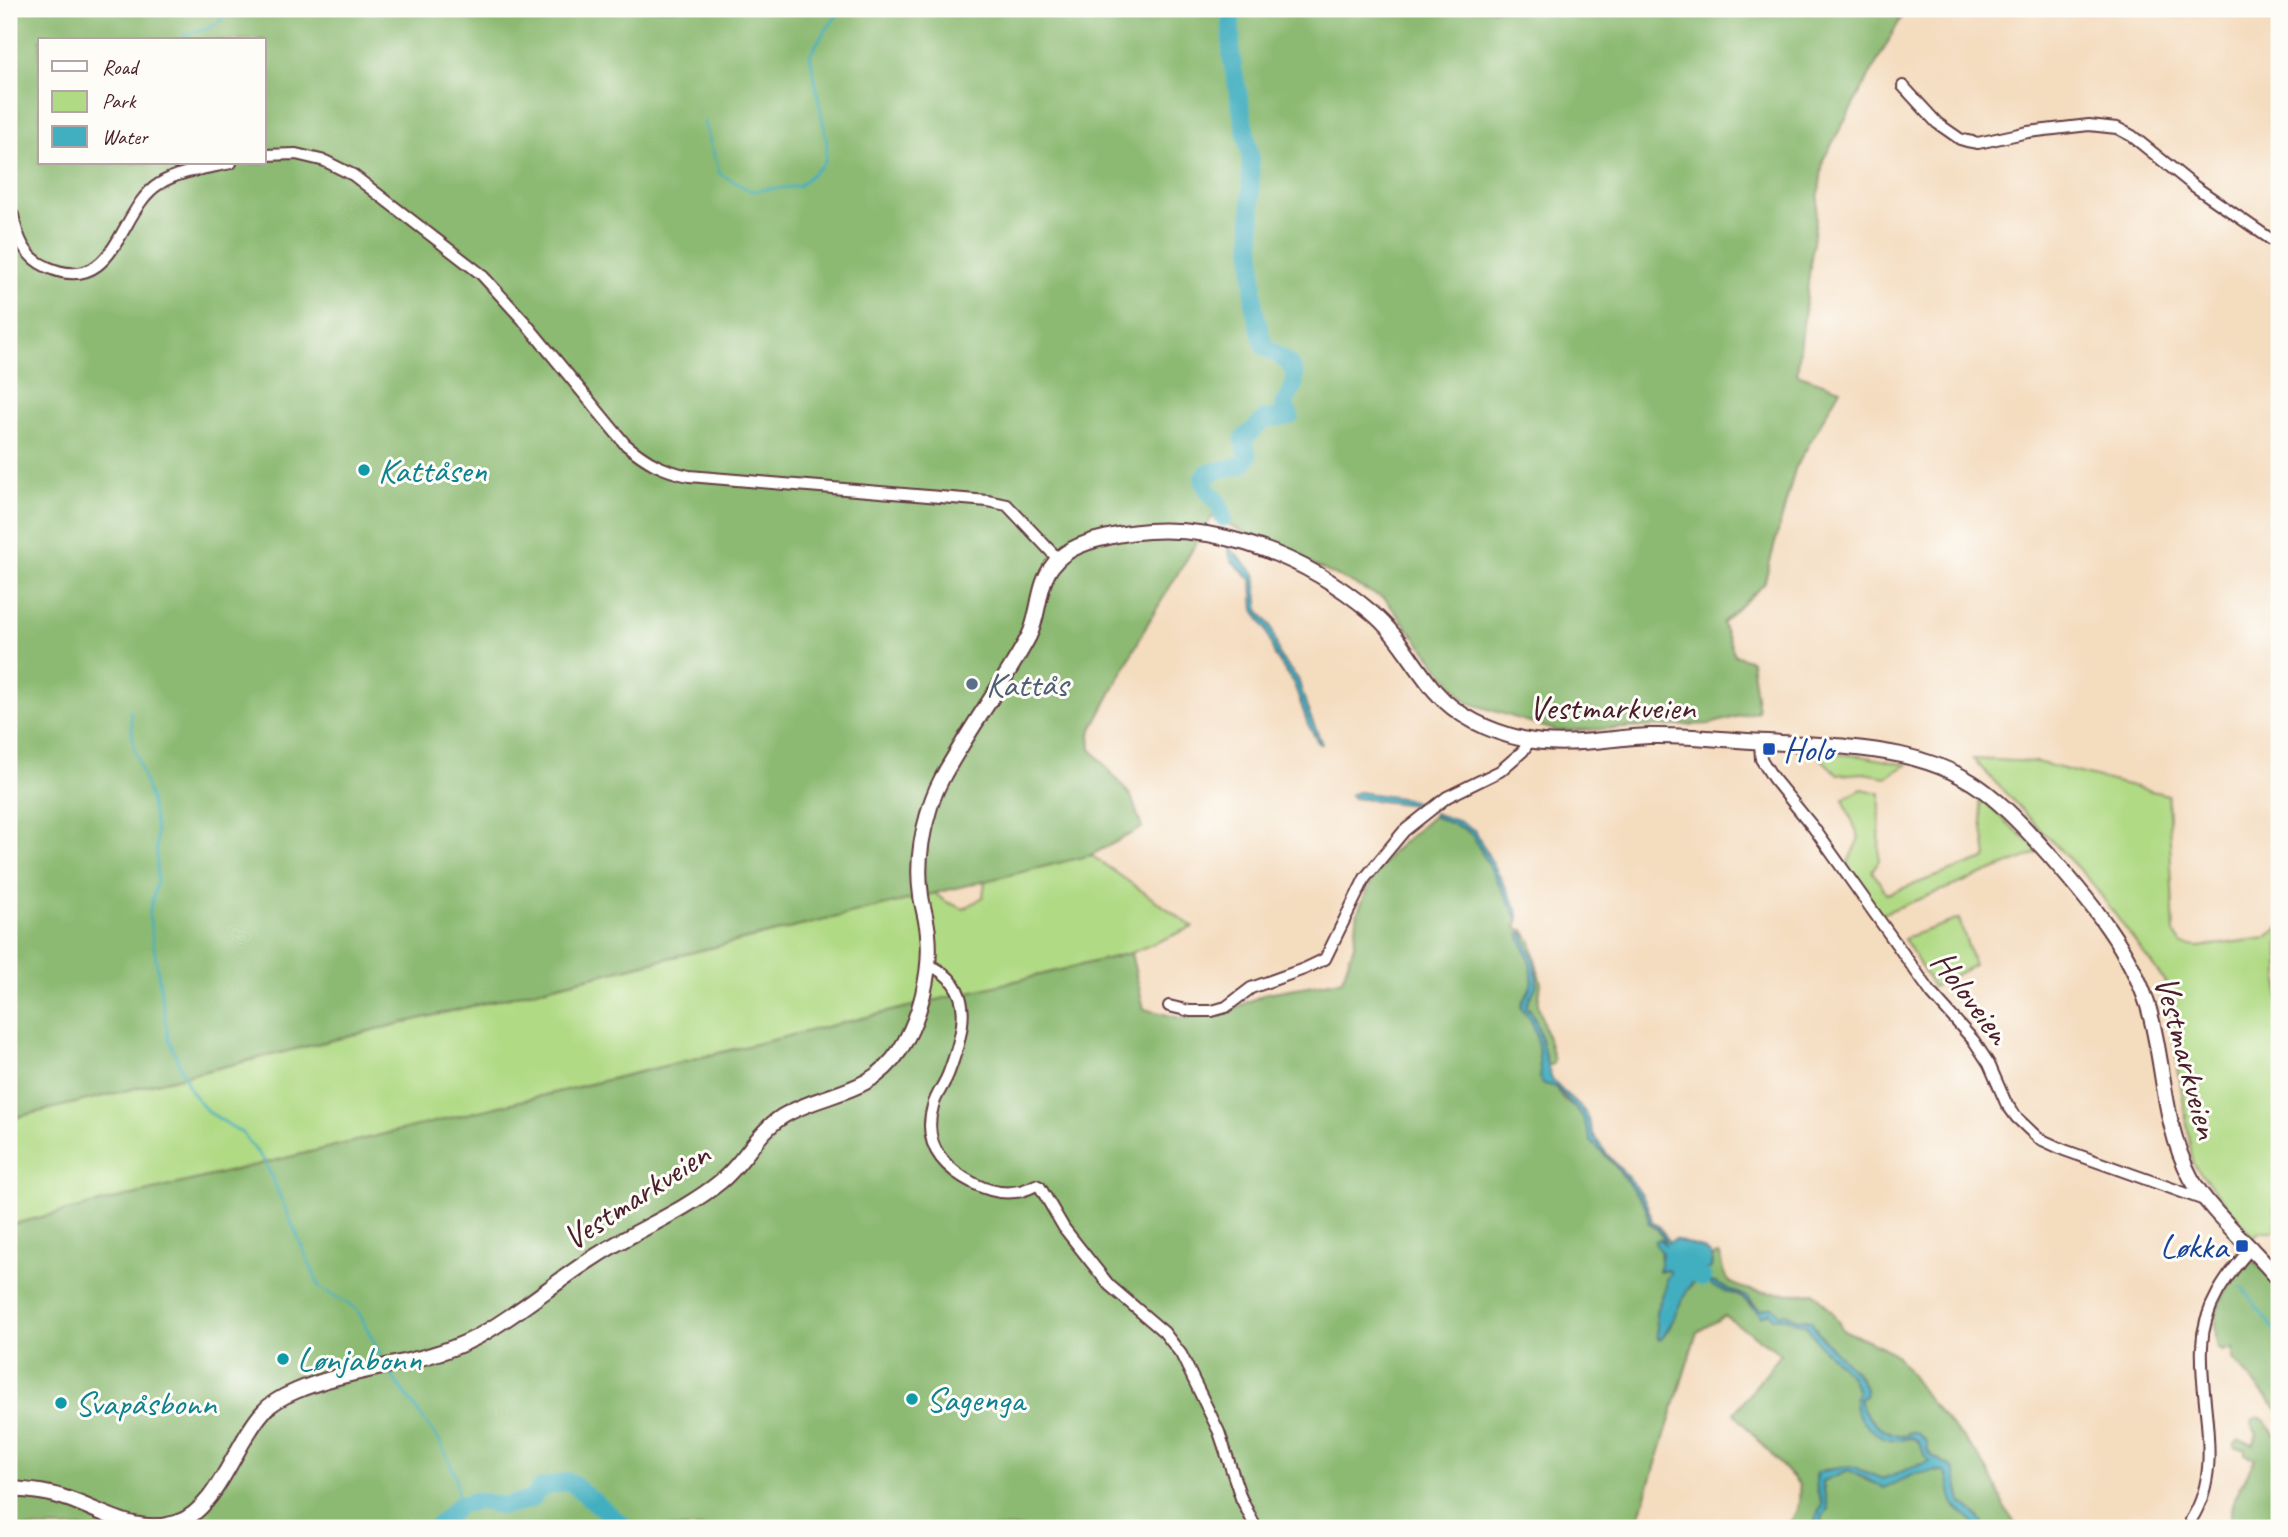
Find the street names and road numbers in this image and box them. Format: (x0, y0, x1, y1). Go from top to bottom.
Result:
street label: Vestmarkveien (1529, 685, 1697, 730)
street label: Holoveien (1921, 941, 2023, 1055)
street label: Vestmarkveien (2144, 971, 2231, 1145)
street label: Vestmarkveien (554, 1131, 719, 1260)

